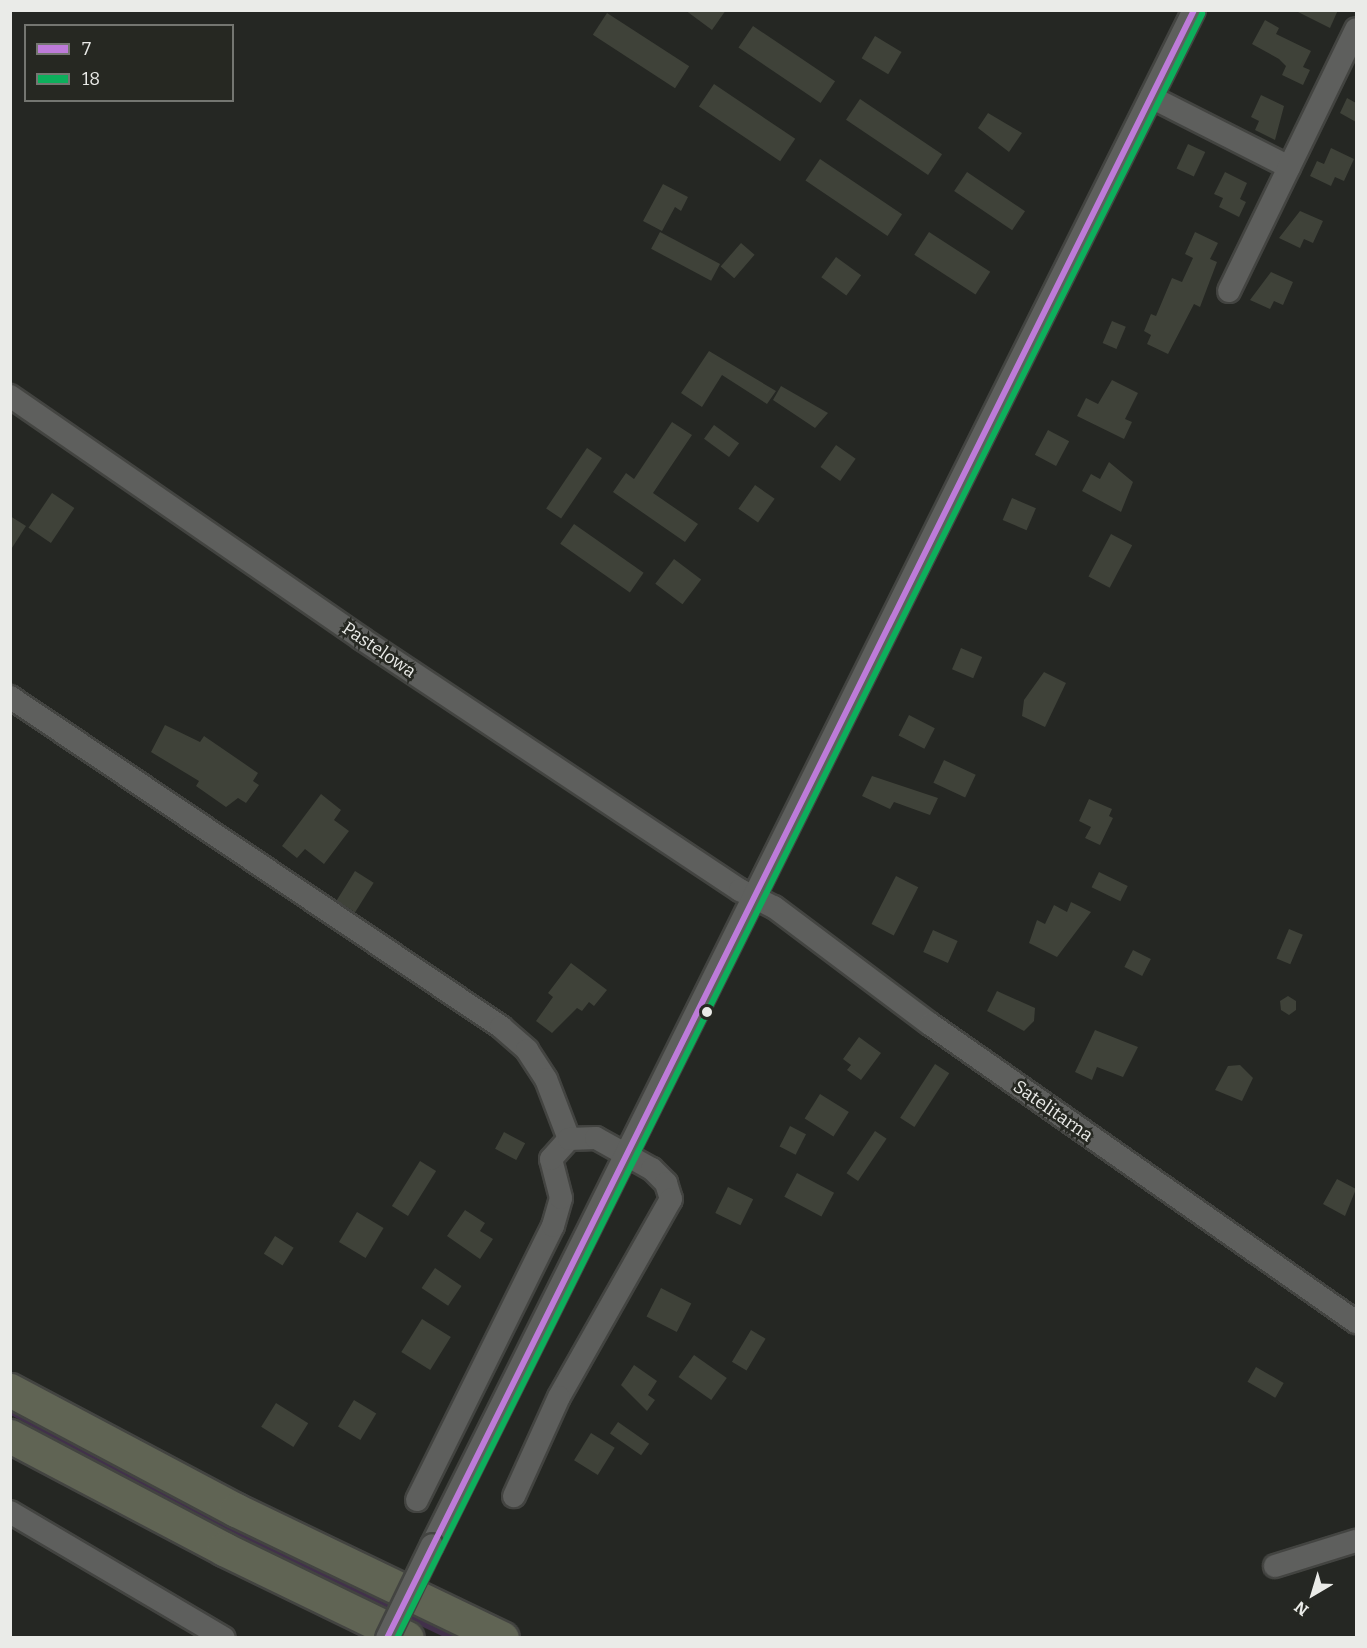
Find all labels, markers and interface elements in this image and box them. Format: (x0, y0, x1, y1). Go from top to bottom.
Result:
legend (24, 24, 234, 102)
text: 7 (82, 38, 91, 60)
text: 18 (82, 68, 100, 90)
street label: Pastelowa (338, 618, 420, 682)
unlabelled marker (701, 1006, 713, 1018)
street label: Satelitarna (1009, 1076, 1097, 1146)
north arrow (1283, 1564, 1343, 1624)
text: N (1291, 1597, 1312, 1620)

